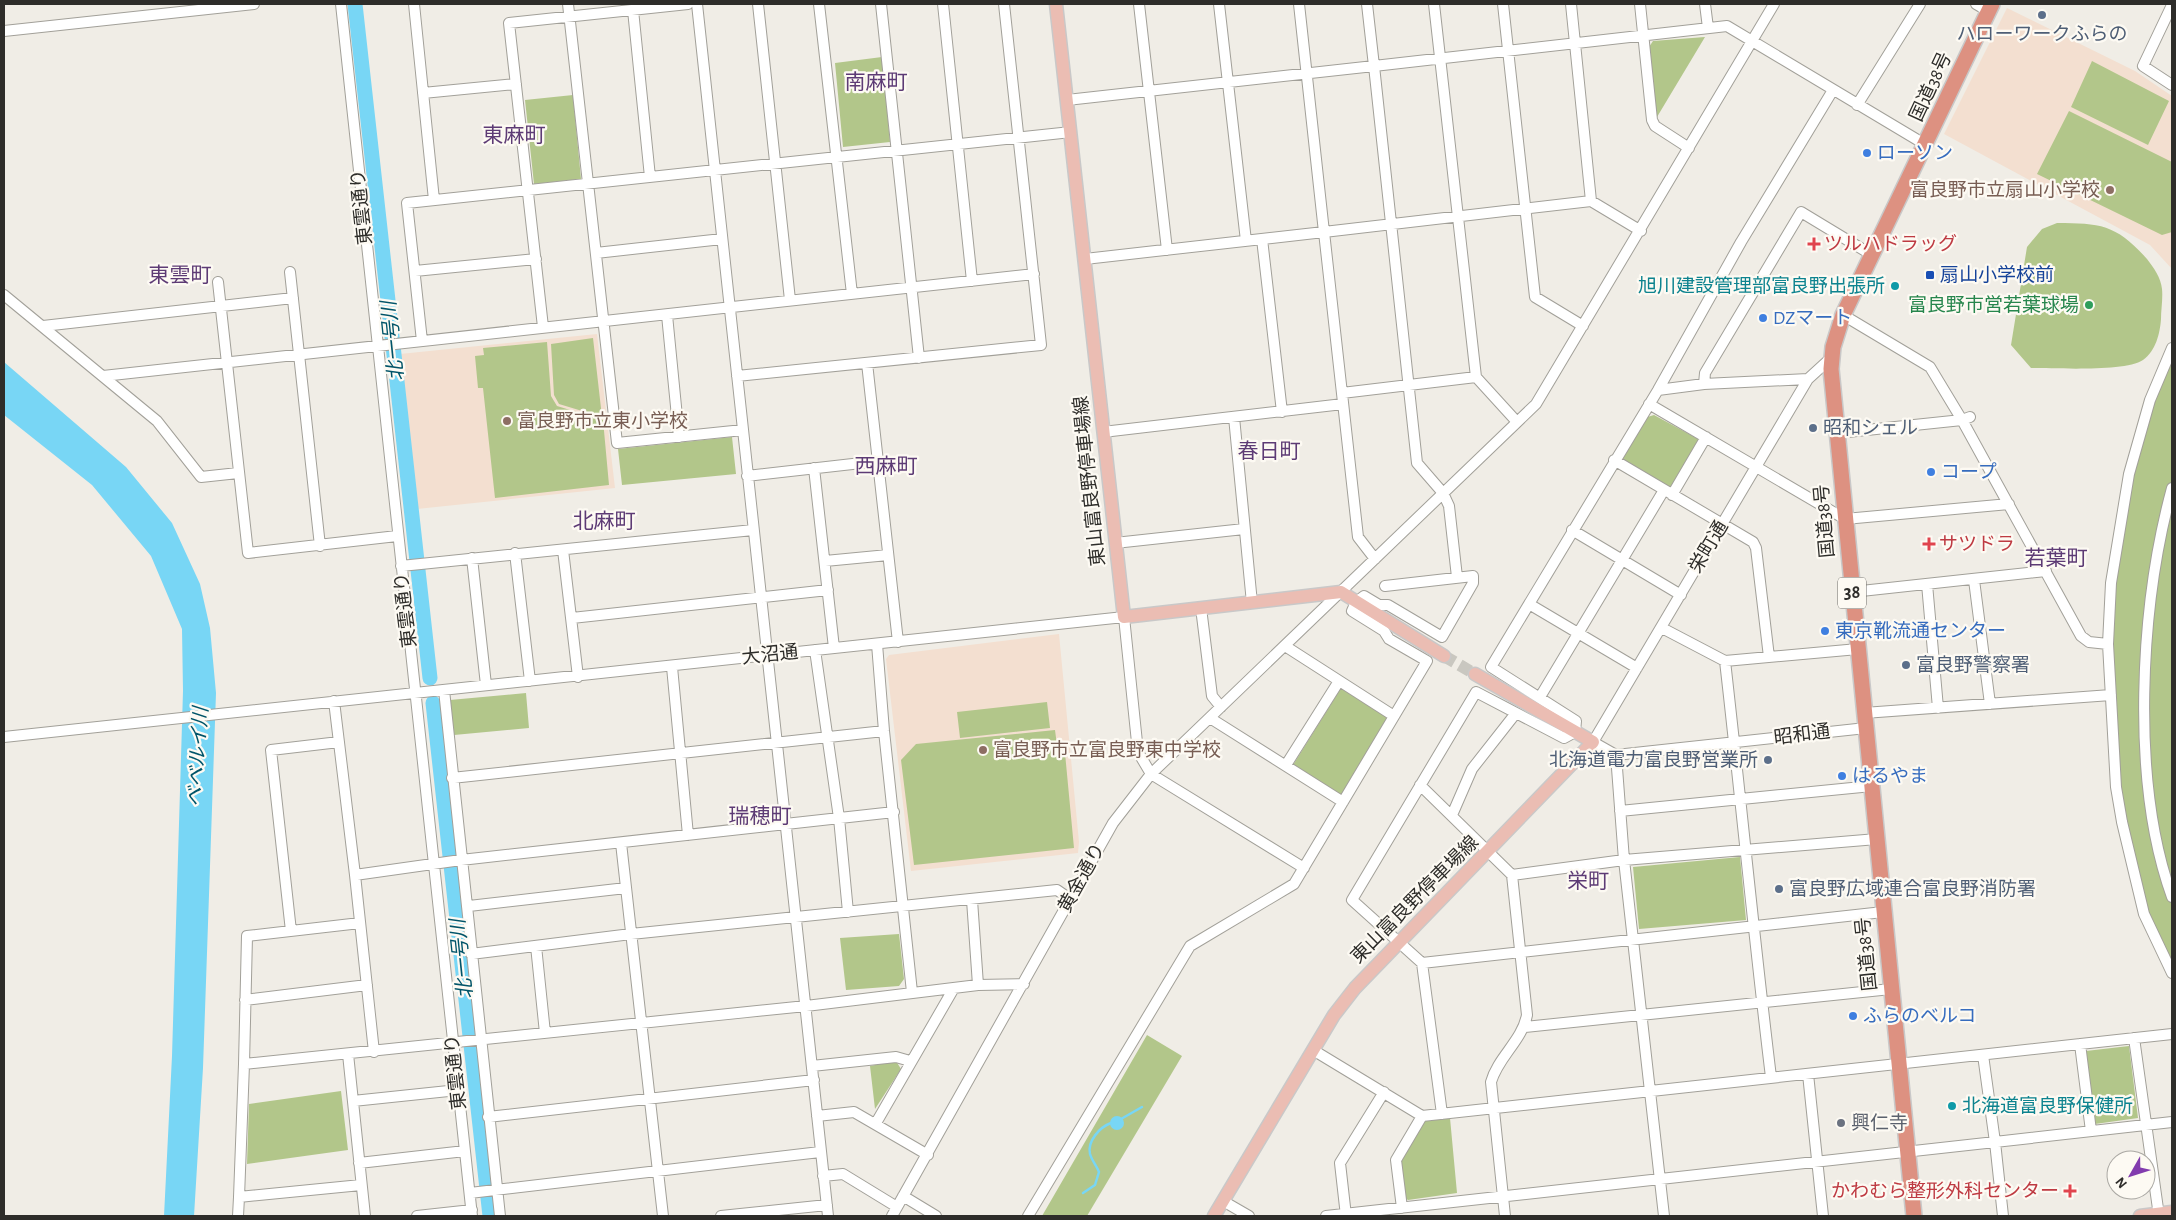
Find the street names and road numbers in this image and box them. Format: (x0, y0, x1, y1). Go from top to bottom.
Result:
street label: 国道38号 (1906, 49, 1955, 124)
street label: 東雲通り (348, 168, 375, 246)
street label: 東山富良野停車場線 (1070, 395, 1108, 567)
street label: 国道38号 (1811, 483, 1838, 559)
street label: 栄町通 (1685, 517, 1732, 576)
street label: 東雲通り (391, 571, 420, 649)
road number: 38 (1838, 578, 1866, 608)
street label: 大沼通 (741, 642, 799, 667)
street label: 昭和通 (1772, 721, 1831, 748)
street label: 東山富良野停車場線 (1346, 831, 1482, 967)
street label: 黄金通り (1054, 839, 1109, 916)
street label: 国道38号 (1853, 916, 1880, 992)
street label: 東雲通り (442, 1033, 469, 1111)

